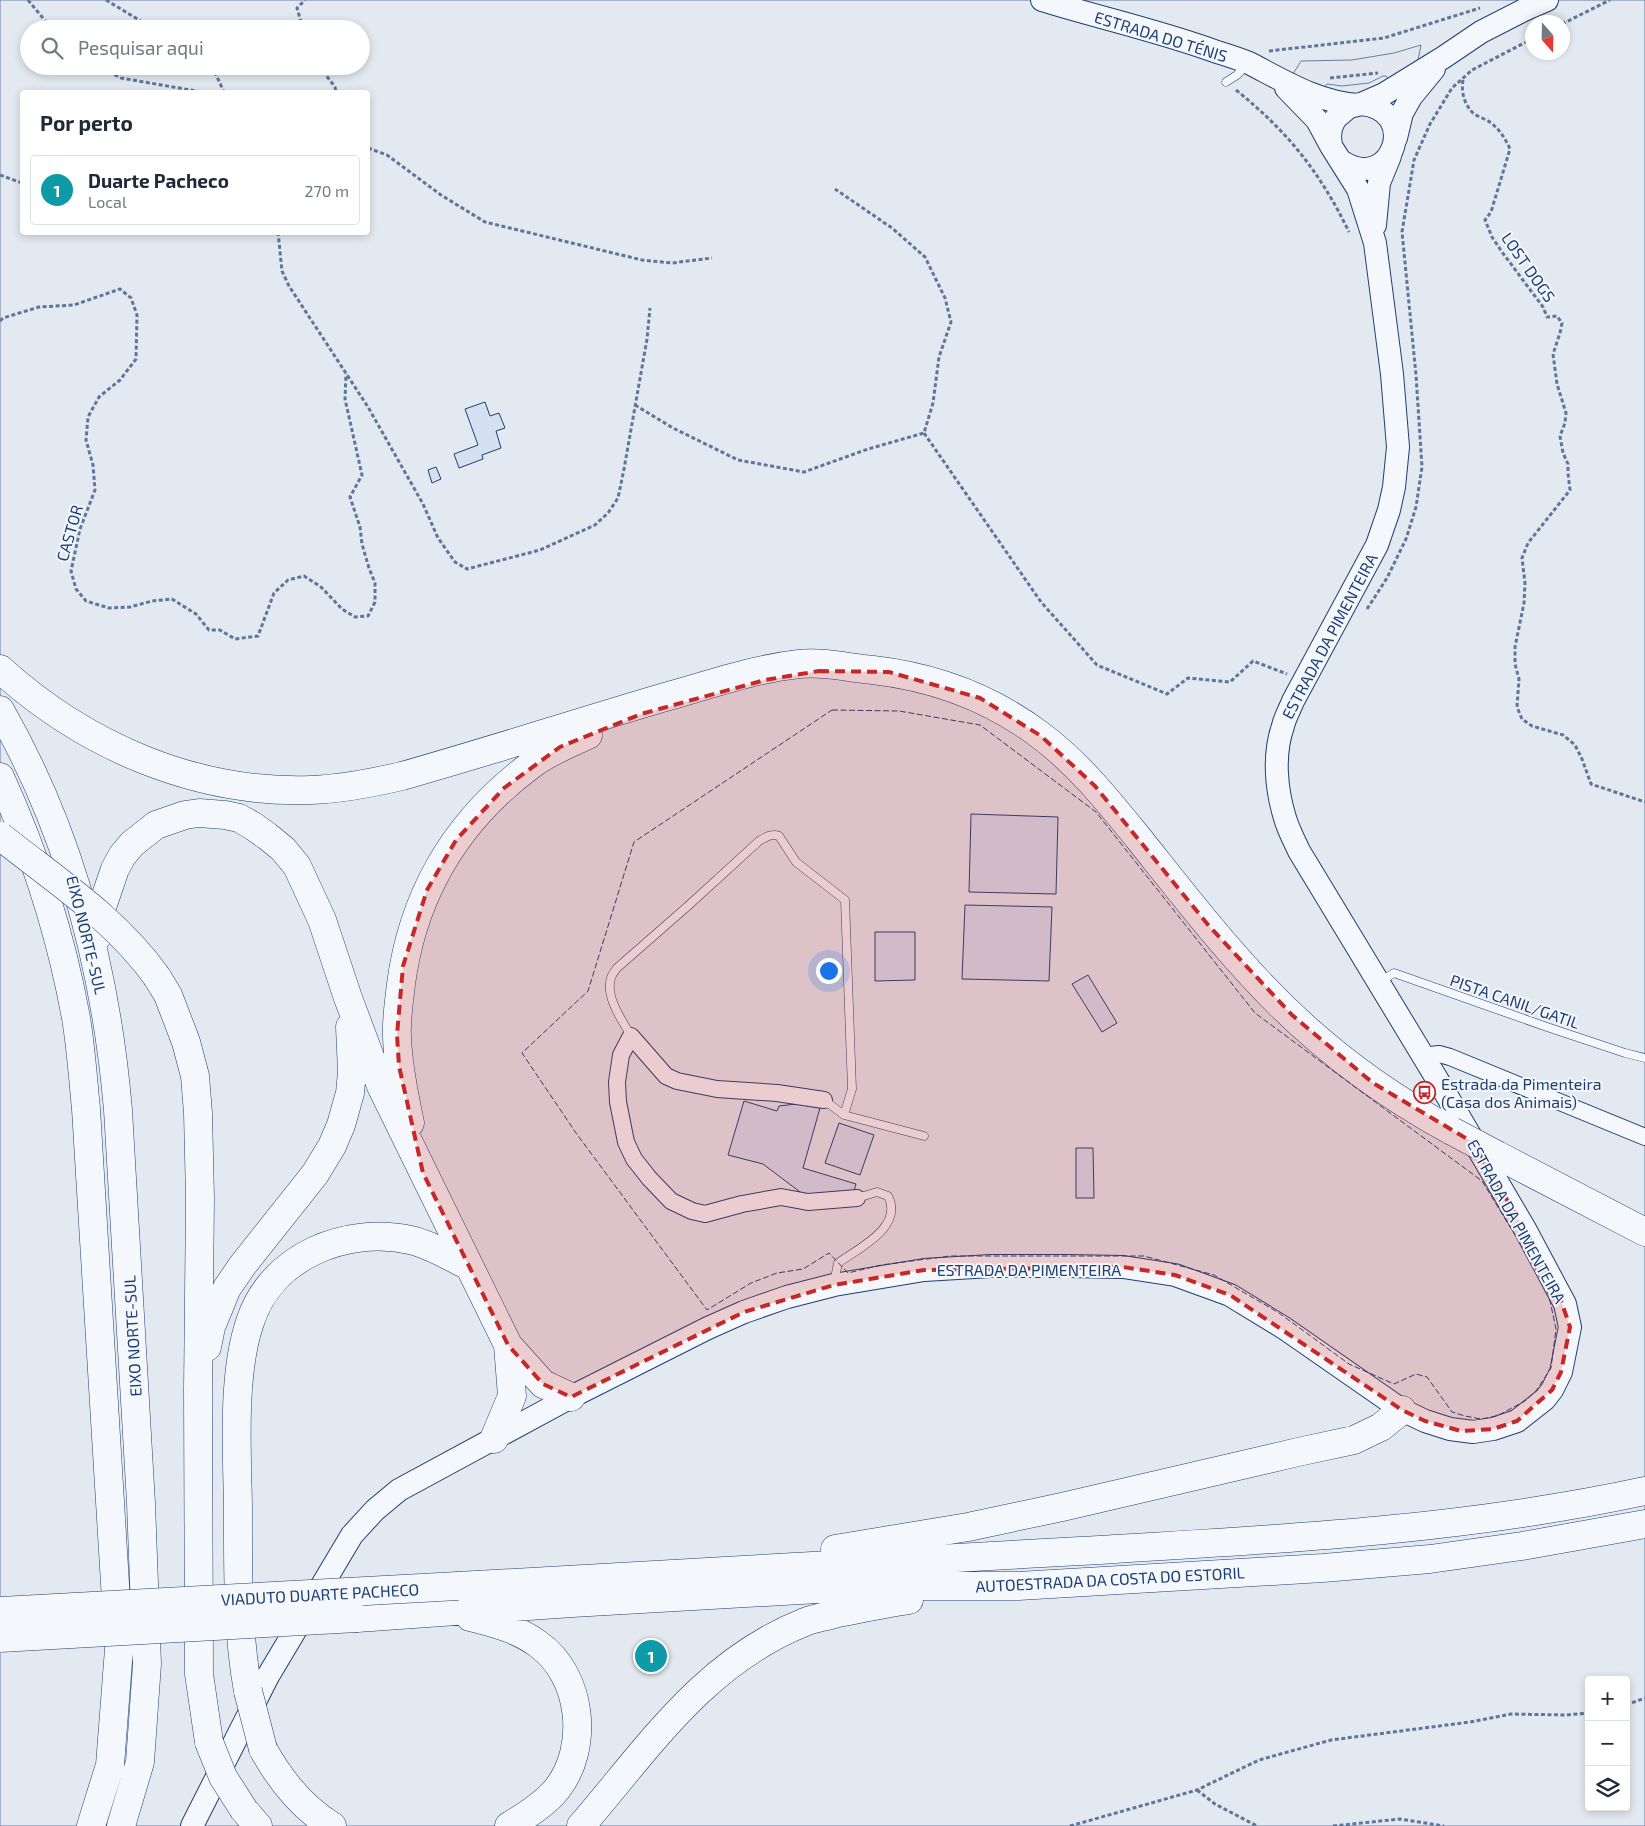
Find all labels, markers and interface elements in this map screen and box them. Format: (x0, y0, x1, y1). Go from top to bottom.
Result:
street label: ESTRADA DO TÉNIS (1092, 7, 1230, 65)
north arrow (1525, 15, 1570, 60)
search box (20, 20, 370, 75)
icon: search (38, 34, 66, 62)
text: Pesquisar aqui (78, 36, 204, 59)
text: Por perto (40, 110, 133, 135)
text: Duarte Pacheco (88, 169, 229, 192)
text: 1 (54, 181, 60, 200)
text: 270 m (305, 181, 349, 200)
text: Local (88, 192, 127, 211)
street label: LOST DOGS (1498, 229, 1560, 305)
street label: CASTOR (52, 503, 86, 563)
street label: ESTRADA DA PIMENTEIRA (1277, 550, 1381, 722)
street label: EIXO NORTE-SUL (63, 874, 111, 996)
your location (816, 958, 842, 984)
street label: PISTA CANIL/GATIL (1448, 970, 1582, 1032)
place label: Estrada da Pimenteira (Casa dos Animais) (1441, 1074, 1602, 1111)
bus stop icon: Estrada da Pimenteira (Casa dos Animais) (1413, 1080, 1437, 1104)
street label: ESTRADA DA PIMENTEIRA (1464, 1136, 1570, 1306)
street label: ESTRADA DA PIMENTEIRA (937, 1260, 1121, 1279)
street label: EIXO NORTE-SUL (119, 1275, 145, 1397)
street label: AUTOESTRADA DA COSTA DO ESTORIL (975, 1562, 1245, 1596)
street label: VIADUTO DUARTE PACHECO (220, 1579, 420, 1609)
pin: 1 (635, 1637, 667, 1675)
map controls (1585, 1676, 1630, 1811)
button: + (1585, 1676, 1630, 1721)
button: − (1585, 1721, 1630, 1766)
button: layers (1585, 1766, 1630, 1811)

